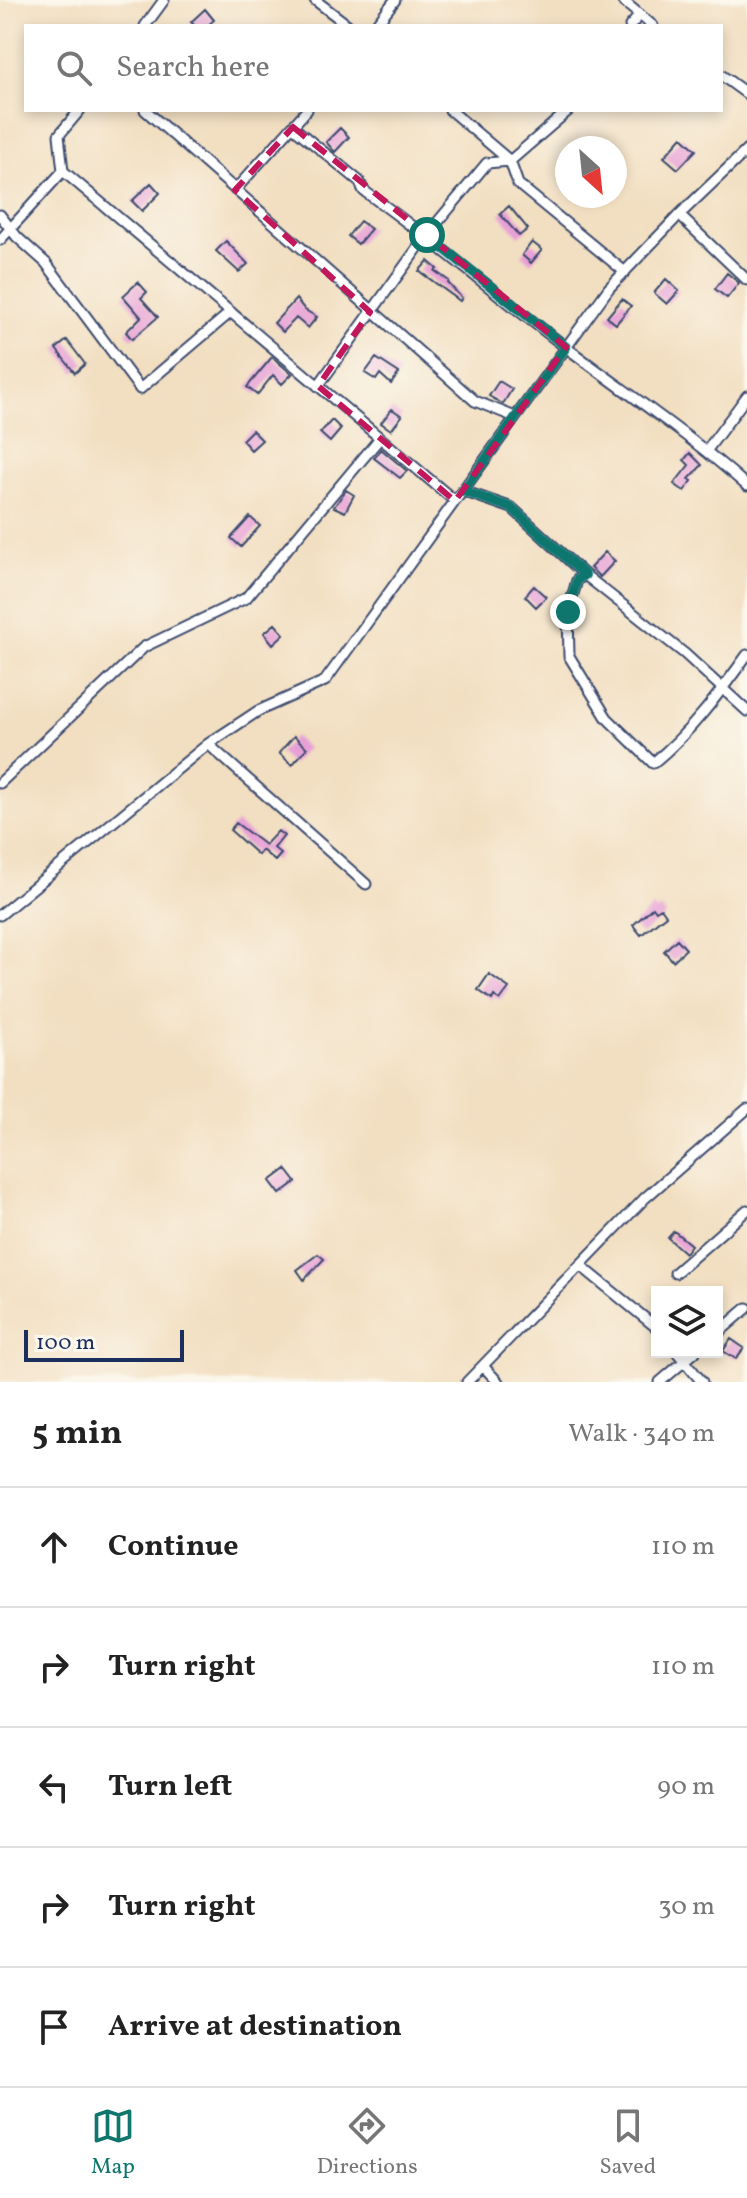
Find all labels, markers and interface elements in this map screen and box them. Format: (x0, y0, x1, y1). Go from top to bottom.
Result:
search box (24, 24, 723, 112)
icon: search (52, 46, 96, 90)
text: Search here (116, 47, 270, 89)
north arrow (555, 136, 627, 208)
route start (409, 217, 445, 253)
route end (550, 594, 586, 630)
map controls (651, 1286, 723, 1358)
button: layers (651, 1286, 723, 1358)
scale bar (24, 1326, 184, 1362)
text: 100 m (36, 1328, 95, 1359)
text: 5 min (32, 1411, 122, 1458)
text: Walk · 340 m (568, 1416, 715, 1452)
icon: ahead (32, 1525, 76, 1569)
text: Continue (108, 1526, 239, 1568)
text: 110 m (651, 1529, 715, 1565)
icon: right (32, 1645, 76, 1689)
text: Turn right (108, 1646, 256, 1688)
text: 110 m (651, 1649, 715, 1685)
icon: left (32, 1765, 76, 1809)
text: Turn left (108, 1766, 232, 1808)
text: 90 m (657, 1769, 715, 1805)
icon: right (32, 1885, 76, 1929)
text: Turn right (108, 1886, 256, 1928)
text: 30 m (658, 1889, 715, 1925)
icon: arrive (32, 2005, 76, 2049)
text: Arrive at destination (108, 2006, 402, 2048)
tab: Map (91, 2104, 135, 2183)
tab: Directions (317, 2104, 418, 2183)
tab: Saved (599, 2104, 656, 2183)

